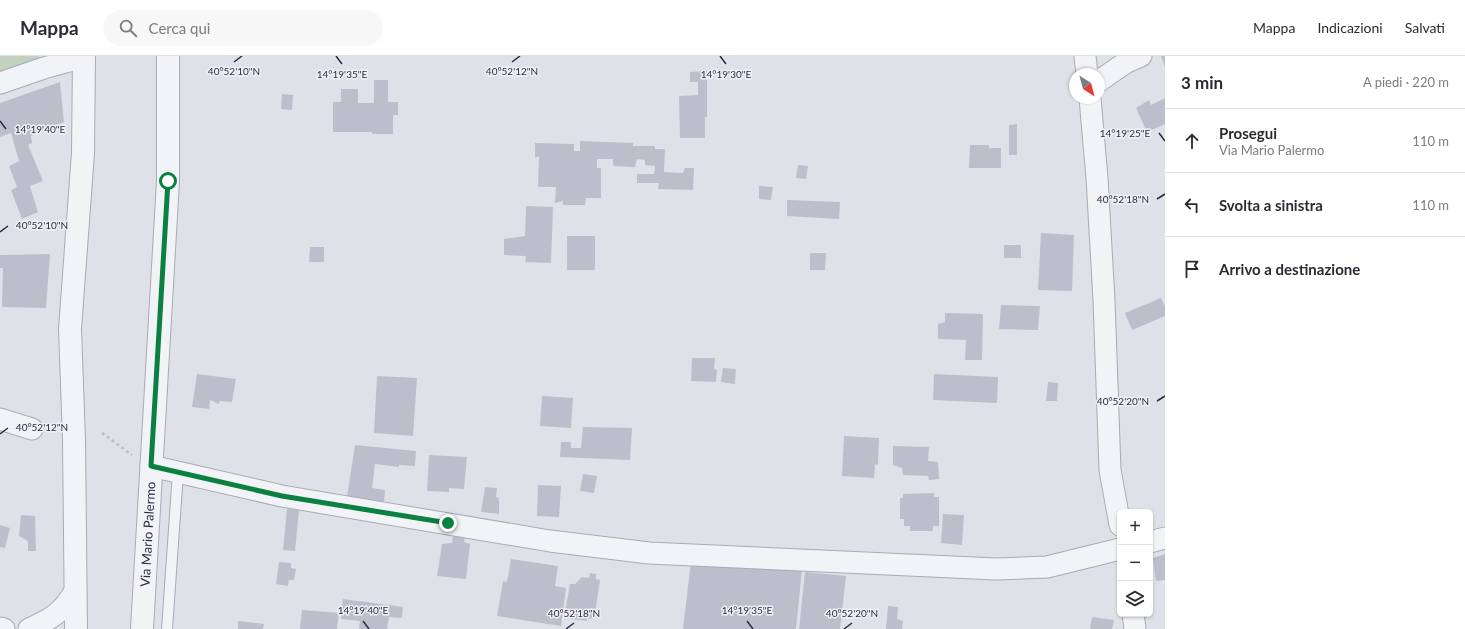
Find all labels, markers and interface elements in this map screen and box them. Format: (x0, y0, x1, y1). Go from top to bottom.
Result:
search box (103, 10, 383, 46)
text: Mappa (20, 16, 79, 39)
icon: search (117, 17, 139, 39)
text: Cerca qui (149, 19, 210, 37)
text: Mappa (1253, 19, 1295, 36)
text: Indicazioni (1317, 19, 1383, 36)
text: Salvati (1405, 19, 1445, 36)
text: 40°52'10"N (208, 65, 260, 77)
text: 40°52'12"N (486, 65, 538, 77)
text: 14°19'35"E (317, 68, 367, 80)
text: 14°19'30"E (701, 68, 751, 80)
north arrow (1069, 68, 1105, 104)
text: 3 min (1181, 72, 1223, 93)
text: A piedi · 220 m (1363, 74, 1449, 90)
text: 14°19'40"E (15, 123, 65, 135)
text: Prosegui (1219, 124, 1277, 142)
text: 14°19'25"E (1100, 127, 1150, 139)
icon: ahead (1181, 130, 1203, 152)
text: 110 m (1412, 133, 1449, 149)
text: Via Mario Palermo (1219, 142, 1324, 158)
route start (159, 172, 177, 190)
text: 40°52'18"N (1097, 193, 1149, 205)
icon: left (1181, 194, 1203, 216)
text: Svolta a sinistra (1219, 196, 1323, 214)
text: 110 m (1412, 197, 1449, 213)
text: 40°52'10"N (16, 219, 68, 231)
icon: arrive (1181, 258, 1203, 280)
text: Arrivo a destinazione (1219, 260, 1360, 278)
text: 40°52'20"N (1097, 395, 1149, 407)
text: 40°52'12"N (16, 421, 68, 433)
street label: Via Mario Palermo (136, 481, 159, 587)
map controls (1117, 509, 1153, 617)
button: + (1117, 509, 1153, 545)
route end (439, 514, 457, 532)
button: − (1117, 545, 1153, 581)
button: layers (1117, 581, 1153, 617)
text: 14°19'40"E (338, 604, 388, 616)
text: 14°19'35"E (722, 604, 772, 616)
text: 40°52'18"N (548, 607, 600, 619)
text: 40°52'20"N (826, 607, 878, 619)

